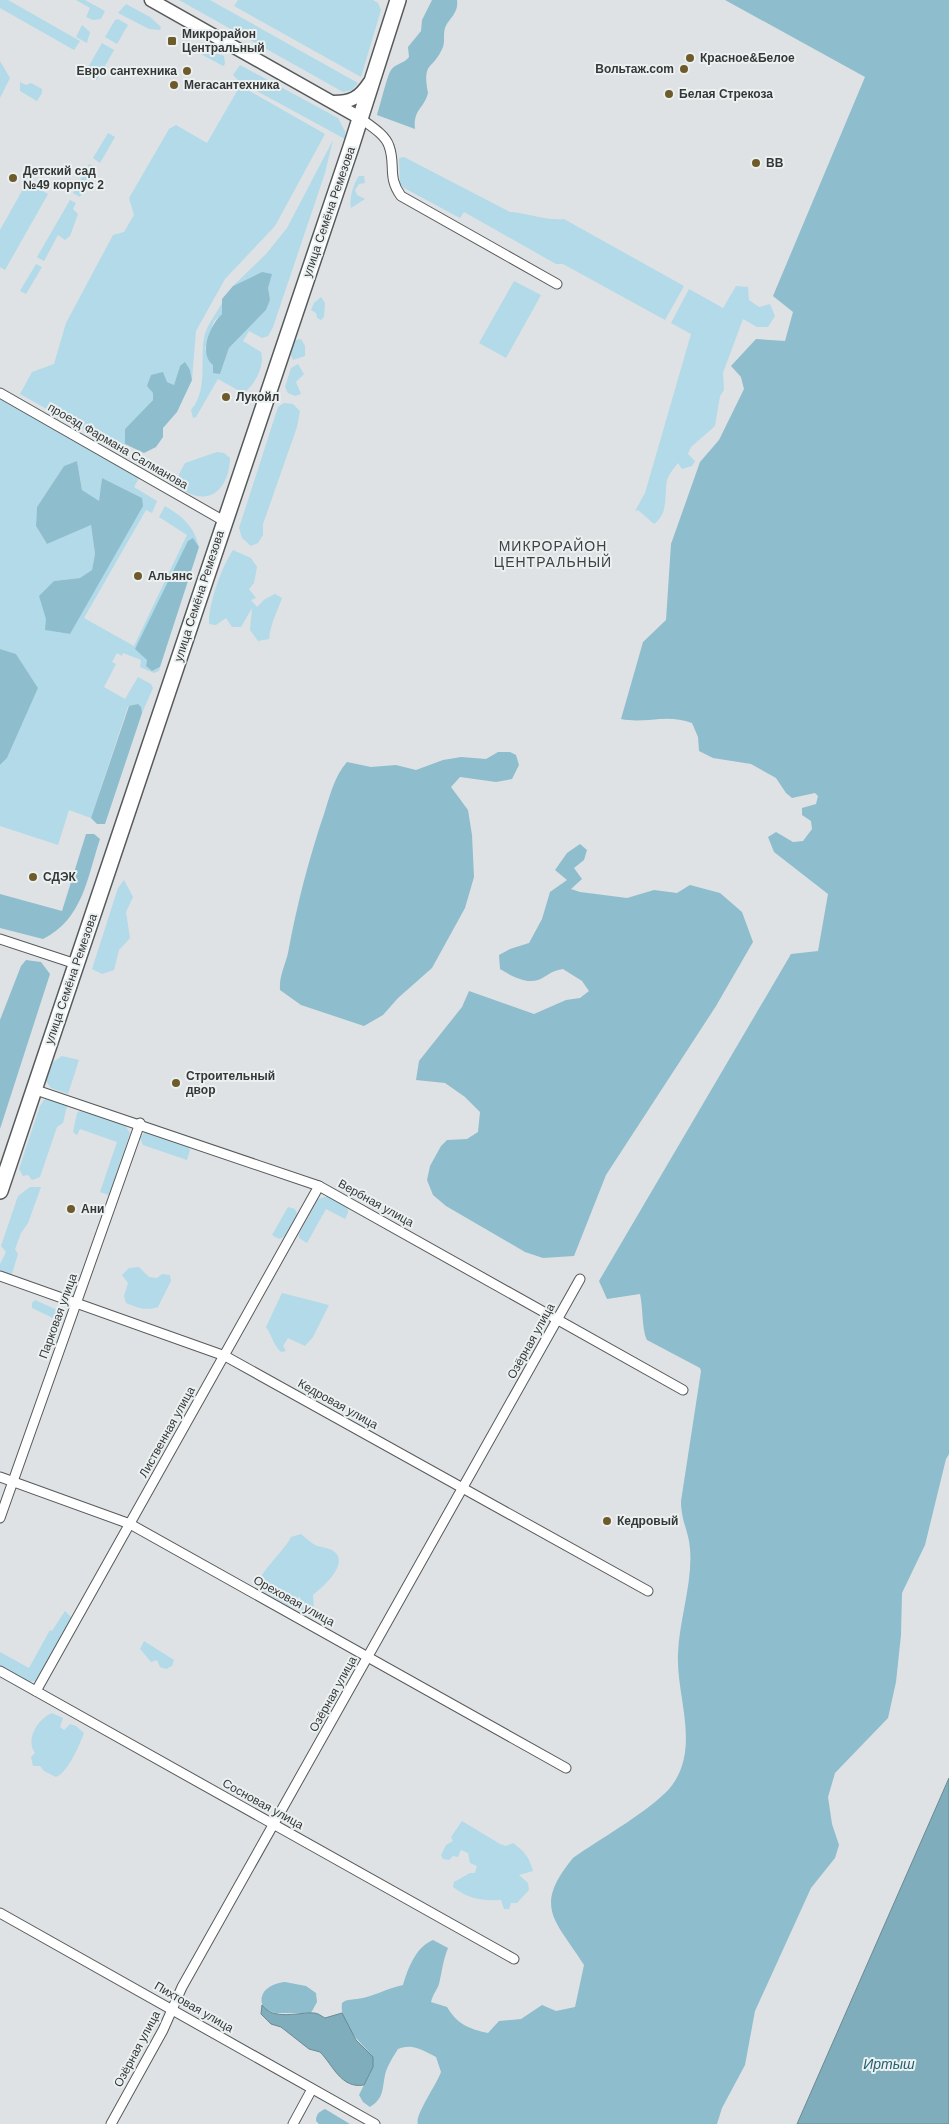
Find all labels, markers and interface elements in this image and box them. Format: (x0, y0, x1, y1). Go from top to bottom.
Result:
place label: Микрорайон Центральный (182, 27, 265, 55)
marker: Микрорайон Центральный (166, 35, 178, 47)
place label: Красное&Белое (700, 51, 795, 65)
marker: Красное&Белое (684, 52, 696, 64)
place label: Вольтаж.com (595, 62, 674, 76)
marker: Вольтаж.com (678, 63, 690, 75)
place label: Евро сантехника (77, 64, 177, 78)
marker: Евро сантехника (181, 65, 193, 77)
place label: Мегасантехника (184, 78, 280, 92)
marker: Мегасантехника (168, 79, 180, 91)
place label: Белая Стрекоза (679, 87, 773, 101)
marker: Белая Стрекоза (663, 88, 675, 100)
street label: улица Семёна Ремезова (300, 145, 358, 279)
place label: BB (766, 156, 784, 170)
marker: BB (750, 157, 762, 169)
place label: Детский сад №49 корпус 2 (23, 164, 104, 192)
marker: Детский сад №49 корпус 2 (7, 172, 19, 184)
place label: Лукойл (236, 390, 279, 404)
marker: Лукойл (220, 391, 232, 403)
street label: проезд Фармана Салманова (45, 400, 191, 492)
street label: улица Семёна Ремезова (171, 528, 227, 663)
district label: МИКРОРАЙОН ЦЕНТРАЛЬНЫЙ (494, 537, 612, 570)
place label: Альянс (148, 569, 193, 583)
marker: Альянс (132, 570, 144, 582)
place label: СДЭК (43, 870, 77, 884)
marker: СДЭК (27, 871, 39, 883)
street label: улица Семёна Ремезова (42, 912, 100, 1046)
place label: Строительный двор (186, 1069, 275, 1097)
marker: Строительный двор (170, 1077, 182, 1089)
street label: Вербная улица (336, 1176, 417, 1230)
place label: Ани (81, 1202, 104, 1216)
marker: Ани (65, 1203, 77, 1215)
street label: Парковая улица (36, 1271, 80, 1361)
street label: Озёрная улица (504, 1300, 558, 1381)
street label: Кедровая улица (295, 1376, 381, 1432)
street label: Лиственная улица (136, 1384, 198, 1480)
place label: Кедровый (617, 1514, 678, 1528)
marker: Кедровый (601, 1515, 613, 1527)
street label: Ореховая улица (251, 1573, 337, 1629)
street label: Озёрная улица (306, 1653, 360, 1734)
street label: Сосновая улица (220, 1776, 306, 1832)
street label: Пихтовая улица (152, 1979, 236, 2035)
street label: Озёрная улица (111, 2008, 163, 2090)
water label: Иртыш (863, 2056, 915, 2072)

